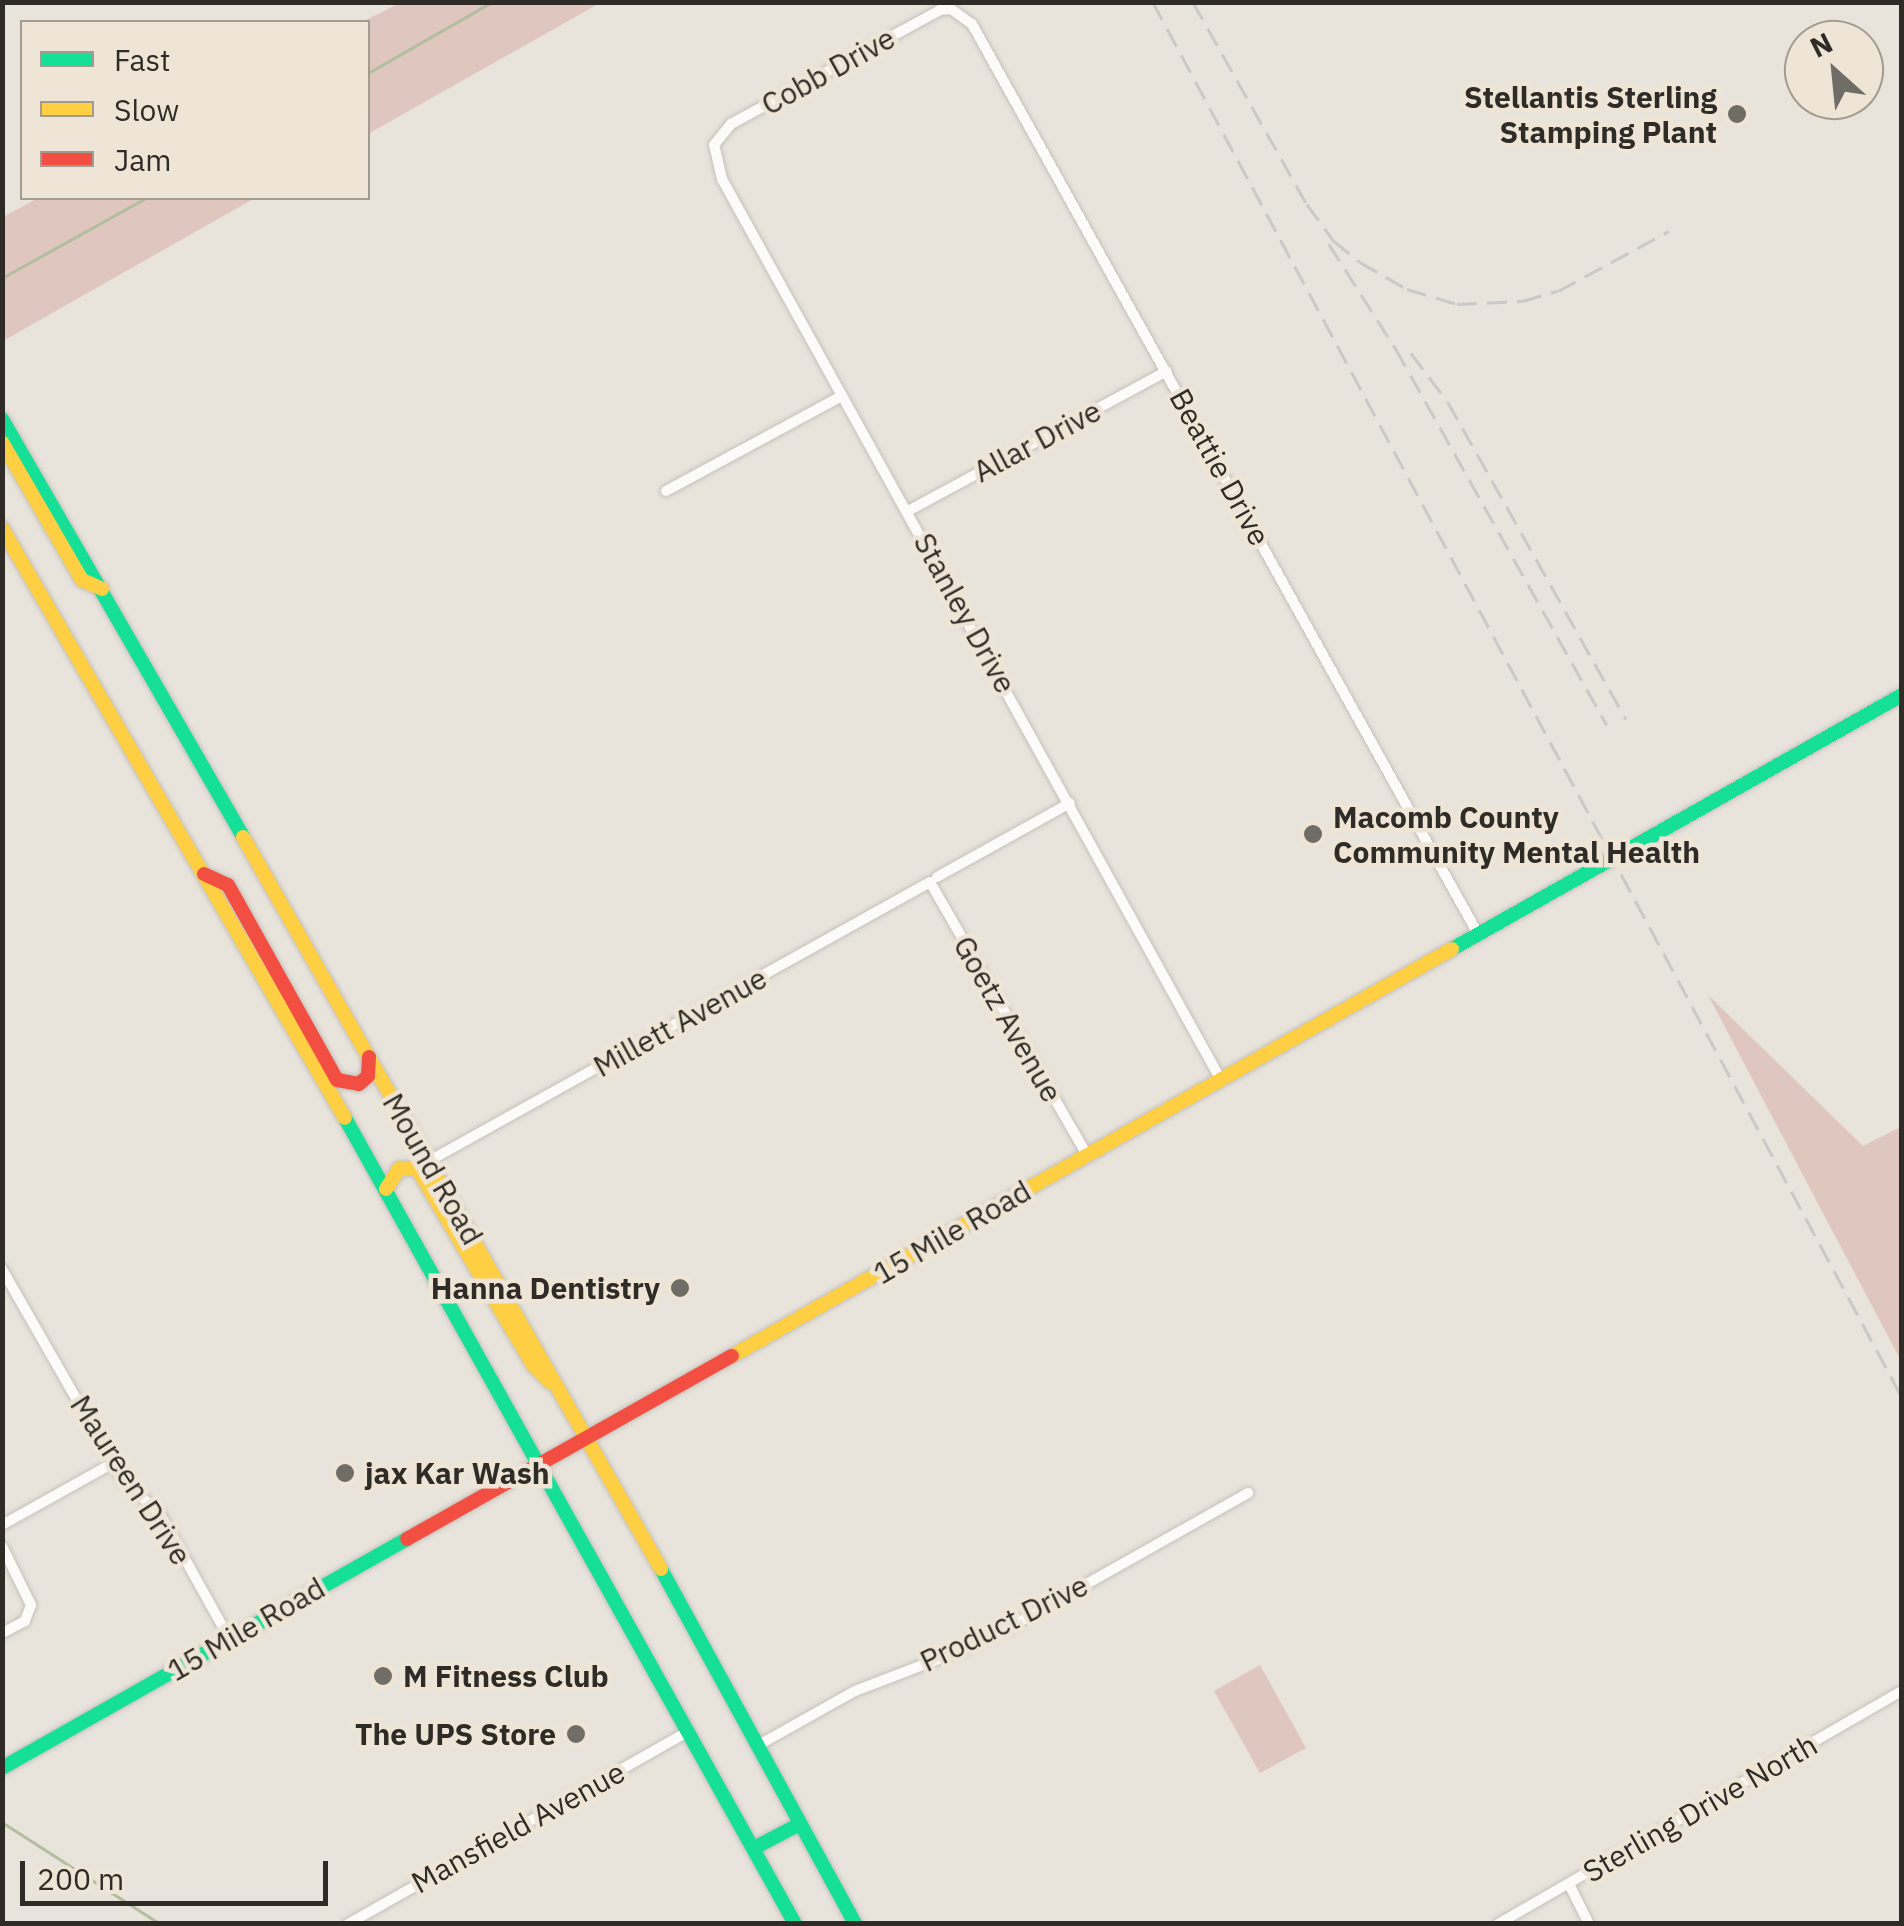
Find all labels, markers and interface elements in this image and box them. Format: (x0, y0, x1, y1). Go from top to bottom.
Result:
legend (20, 20, 370, 200)
street label: Cobb Drive (755, 20, 901, 122)
north arrow (1784, 20, 1884, 120)
text: N (1804, 24, 1838, 66)
text: Fast (114, 40, 171, 79)
place label: Stellantis Sterling Stamping Plant (1464, 79, 1717, 150)
text: Slow (114, 90, 179, 129)
marker: Stellantis Sterling Stamping Plant (1726, 103, 1748, 125)
text: Jam (114, 140, 172, 179)
street label: Beattie Drive (1162, 382, 1278, 552)
street label: Allar Drive (967, 392, 1107, 490)
street label: Stanley Drive (906, 527, 1024, 699)
place label: Macomb County Community Mental Health (1333, 799, 1700, 870)
marker: Macomb County Community Mental Health (1302, 823, 1324, 845)
street label: Goetz Avenue (946, 930, 1070, 1108)
street label: Millett Avenue (587, 960, 773, 1084)
street label: Mound Road (375, 1087, 491, 1251)
street label: 15 Mile Road (867, 1173, 1037, 1291)
place label: Hanna Dentistry (431, 1270, 660, 1306)
marker: Hanna Dentistry (669, 1277, 691, 1299)
street label: Maureen Drive (63, 1388, 199, 1572)
place label: jax Kar Wash (365, 1455, 550, 1491)
marker: jax Kar Wash (334, 1462, 356, 1484)
street label: Product Drive (914, 1567, 1094, 1679)
street label: 15 Mile Road (161, 1570, 331, 1688)
place label: M Fitness Club (403, 1658, 609, 1694)
marker: M Fitness Club (372, 1665, 394, 1687)
place label: The UPS Store (355, 1716, 556, 1752)
marker: The UPS Store (565, 1723, 587, 1745)
street label: Sterling Drive North (1577, 1726, 1823, 1890)
street label: Mansfield Avenue (405, 1754, 631, 1900)
scale bar (25, 1841, 332, 1903)
text: 200 m (37, 1859, 124, 1898)

